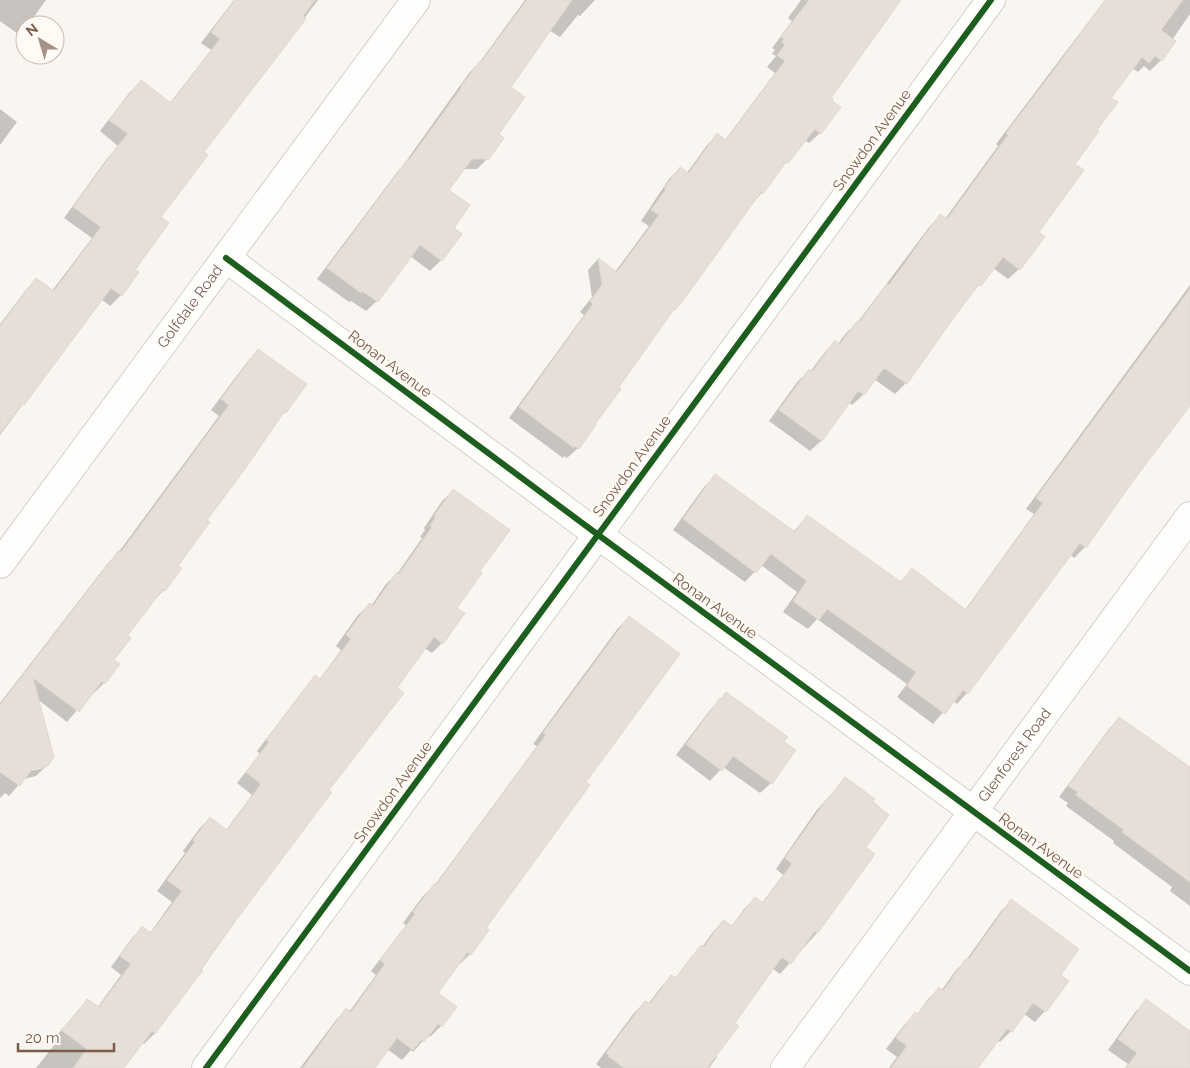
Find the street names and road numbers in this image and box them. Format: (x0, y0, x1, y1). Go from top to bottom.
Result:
street label: Snowdon Avenue (829, 85, 915, 194)
street label: Golfdale Road (153, 261, 227, 352)
street label: Ronan Avenue (345, 327, 436, 401)
street label: Snowdon Avenue (589, 411, 675, 520)
street label: Ronan Avenue (669, 569, 761, 643)
street label: Glenforest Road (974, 705, 1055, 806)
street label: Snowdon Avenue (350, 737, 436, 846)
street label: Ronan Avenue (995, 809, 1087, 883)

